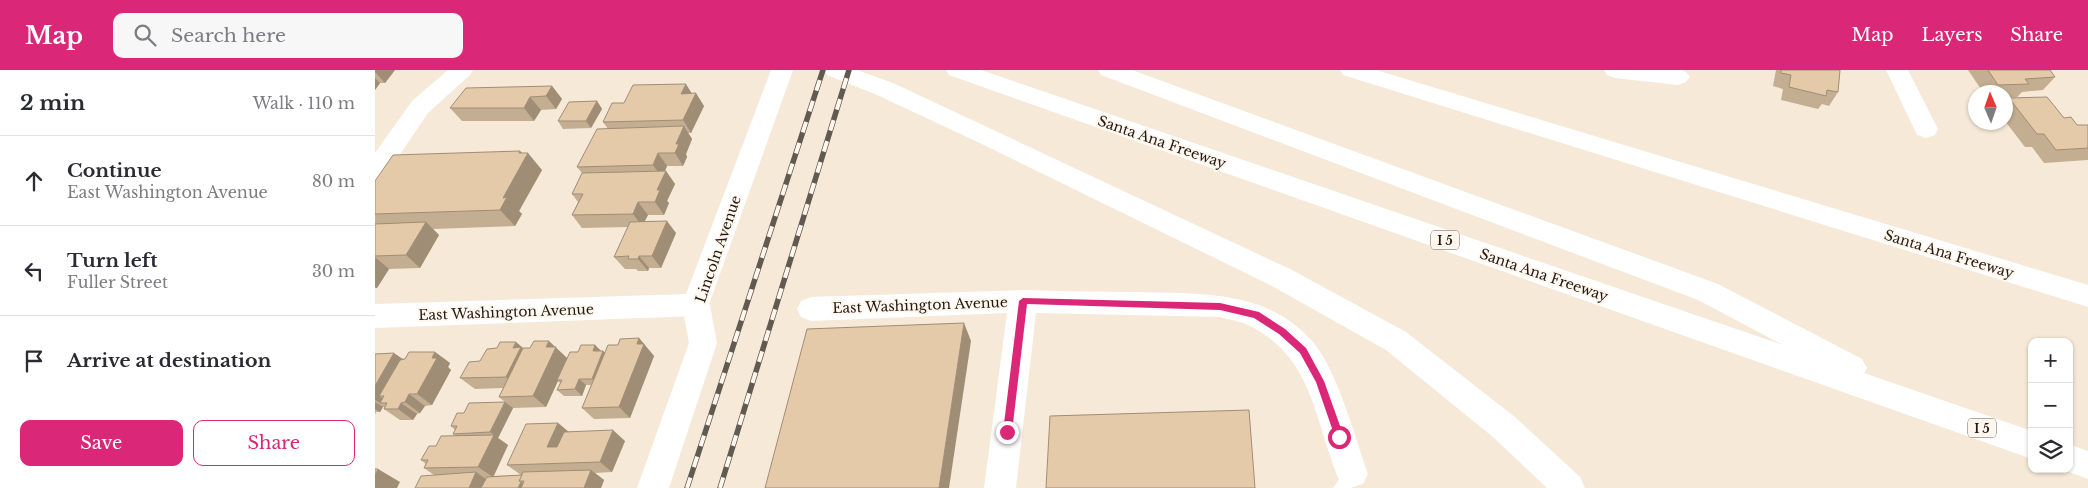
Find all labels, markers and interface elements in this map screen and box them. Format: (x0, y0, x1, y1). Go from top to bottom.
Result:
search box (113, 13, 463, 58)
text: Map (25, 21, 83, 50)
icon: search (131, 21, 159, 49)
text: Search here (171, 24, 286, 47)
text: Map (1852, 24, 1893, 46)
text: Layers (1921, 24, 1982, 46)
text: Share (2010, 24, 2063, 46)
north arrow (1968, 85, 2013, 130)
text: 2 min (20, 90, 85, 116)
text: Walk · 110 m (253, 93, 355, 113)
street label: Santa Ana Freeway (1095, 112, 1229, 172)
text: Continue (67, 159, 162, 182)
icon: ahead (20, 167, 48, 195)
text: 80 m (312, 171, 355, 191)
text: East Washington Avenue (67, 182, 268, 202)
street label: Lincoln Avenue (691, 193, 745, 305)
street label: Santa Ana Freeway (1882, 226, 2016, 282)
road number: I 5 (1431, 230, 1459, 250)
street label: Santa Ana Freeway (1477, 245, 1611, 305)
text: Turn left (67, 249, 158, 272)
icon: left (20, 257, 48, 285)
text: 30 m (312, 261, 355, 281)
text: Fuller Street (67, 272, 168, 292)
street label: East Washington Avenue (832, 293, 1008, 317)
street label: East Washington Avenue (418, 300, 594, 324)
map controls (2028, 338, 2073, 473)
button: + (2028, 338, 2073, 383)
icon: arrive (20, 347, 48, 375)
text: Arrive at destination (67, 349, 271, 372)
button: − (2028, 383, 2073, 428)
road number: I 5 (1968, 418, 1996, 438)
button: Save (20, 420, 183, 466)
button: Share (193, 420, 355, 466)
route end (996, 421, 1019, 444)
route start (1328, 426, 1351, 449)
button: layers (2028, 428, 2073, 473)

